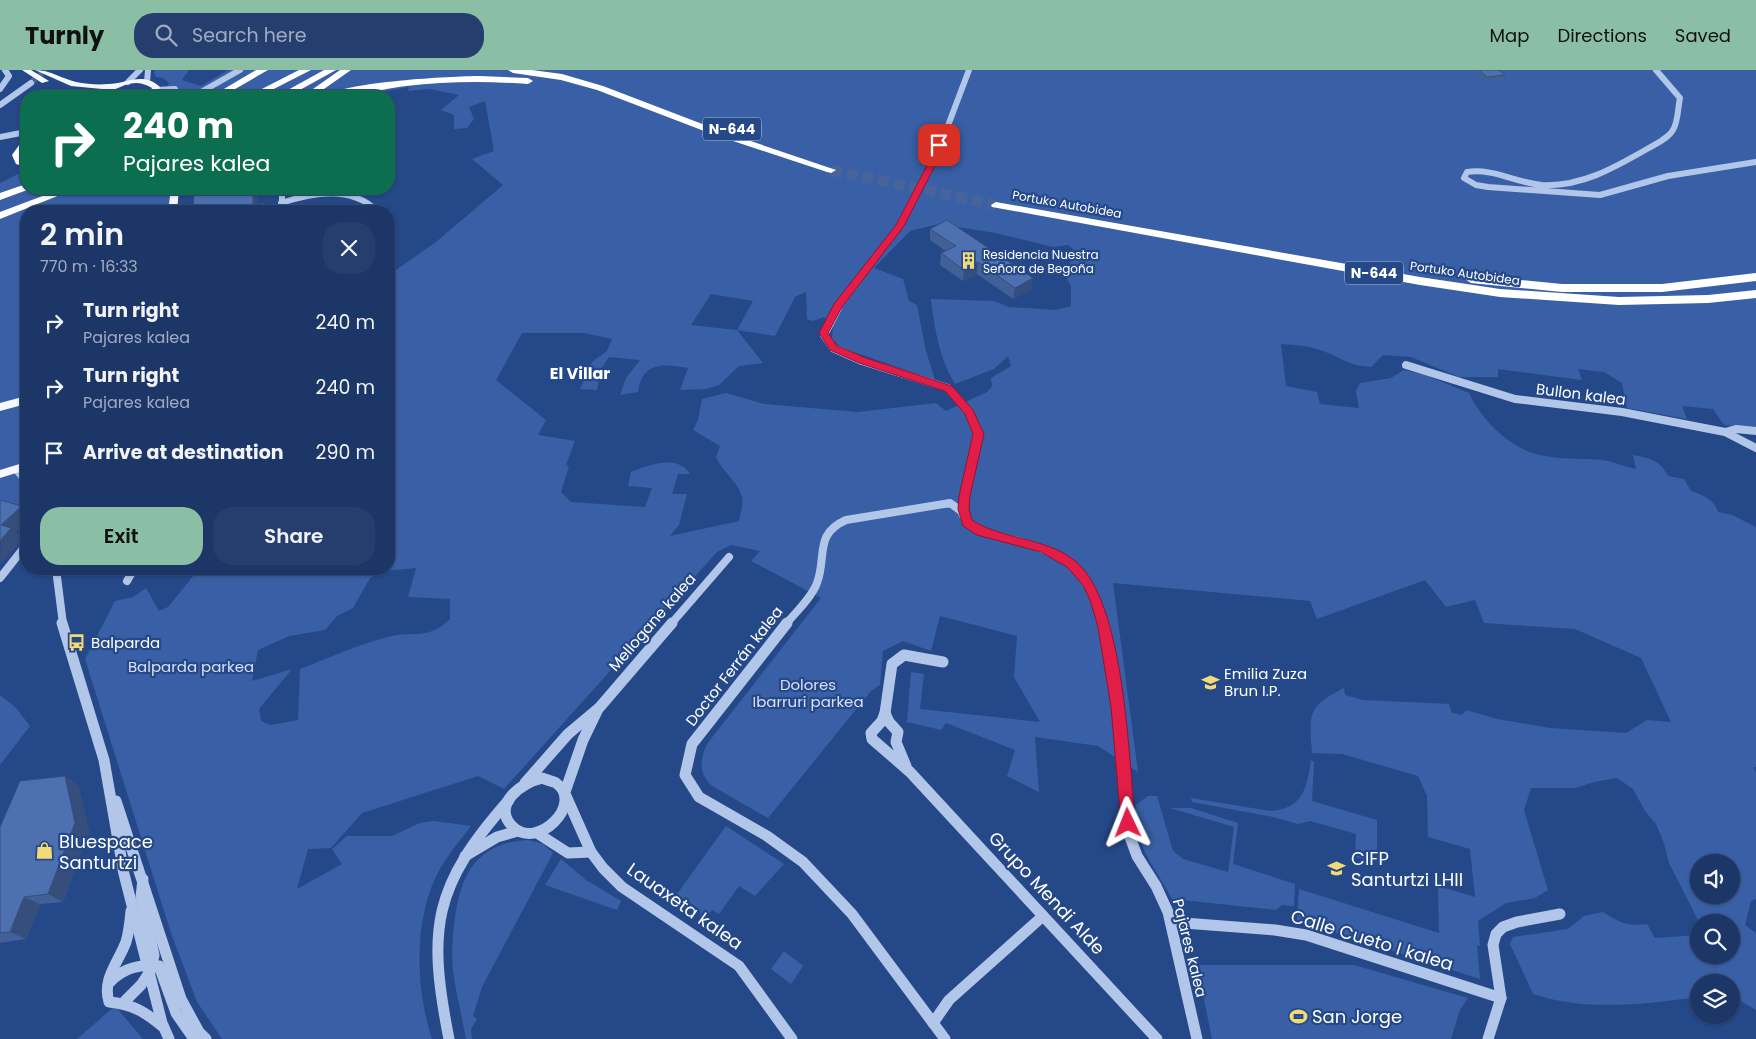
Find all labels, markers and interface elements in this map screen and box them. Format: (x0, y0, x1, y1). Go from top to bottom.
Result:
search box (134, 13, 484, 58)
text: Turnly (25, 19, 104, 52)
icon: search (152, 21, 180, 49)
text: Search here (192, 22, 307, 49)
text: Map (1490, 23, 1529, 48)
text: Directions (1557, 23, 1647, 48)
text: Saved (1675, 23, 1731, 48)
text: 240 m (123, 101, 234, 150)
icon: right (40, 110, 105, 175)
road number: N-644 (703, 118, 761, 140)
pin (918, 124, 960, 166)
icon: arrive (925, 131, 953, 159)
text: Pajares kalea (123, 148, 270, 179)
street label: Portuko Autobidea (1011, 186, 1123, 222)
text: 2 min (40, 213, 124, 256)
button: close (323, 222, 375, 274)
place label: Residencia Nuestra Señora de Begoña (983, 246, 1099, 277)
building icon: Residencia Nuestra Señora de Begoña (959, 251, 979, 271)
text: 770 m · 16:33 (40, 255, 138, 278)
street label: Portuko Autobidea (1409, 257, 1521, 289)
road number: N-644 (1345, 262, 1403, 284)
text: Turn right (83, 297, 179, 324)
icon: right (40, 309, 68, 337)
text: 240 m (316, 309, 375, 336)
text: Pajares kalea (83, 326, 190, 349)
text: Turn right (83, 362, 179, 389)
district label: El Villar (550, 362, 610, 385)
icon: right (40, 374, 68, 402)
text: 240 m (316, 374, 375, 401)
street label: Bullon kalea (1535, 378, 1627, 410)
text: Pajares kalea (83, 391, 190, 414)
icon: arrive (40, 439, 68, 467)
text: Arrive at destination (83, 439, 284, 466)
text: 290 m (316, 439, 375, 466)
button: Exit (40, 507, 203, 565)
button: Share (213, 507, 375, 565)
street label: Mellogane kalea (604, 569, 700, 675)
street label: Doctor Ferrán kalea (681, 602, 787, 730)
bus stop icon: Balparda (67, 632, 87, 652)
place label: Balparda (91, 632, 160, 653)
park label: Balparda parkea (128, 656, 254, 677)
place label: Emilia Zuza Brun I.P. (1224, 663, 1307, 701)
school or university icon: Emilia Zuza Brun I.P. (1200, 672, 1220, 692)
park label: Dolores Ibarruri parkea (752, 674, 864, 712)
position arrow (1101, 796, 1153, 848)
street label: Grupo Mendi Alde (983, 826, 1111, 960)
place label: Bluespace Santurtzi (59, 829, 153, 875)
shop icon: Bluespace Santurtzi (35, 841, 55, 861)
place label: CIFP Santurtzi LHII (1351, 846, 1463, 892)
map controls (1690, 854, 1740, 1024)
button: sound (1690, 854, 1740, 904)
street label: Lauaxeta kalea (622, 857, 748, 955)
school or university icon: CIFP Santurtzi LHII (1327, 858, 1347, 878)
street label: Pajares kalea (1168, 897, 1212, 999)
street label: Calle Cueto I kalea (1288, 903, 1456, 977)
button: search (1690, 914, 1740, 964)
button: layers (1690, 974, 1740, 1024)
place label: San Jorge (1312, 1004, 1402, 1029)
sports icon: San Jorge (1288, 1006, 1308, 1026)

